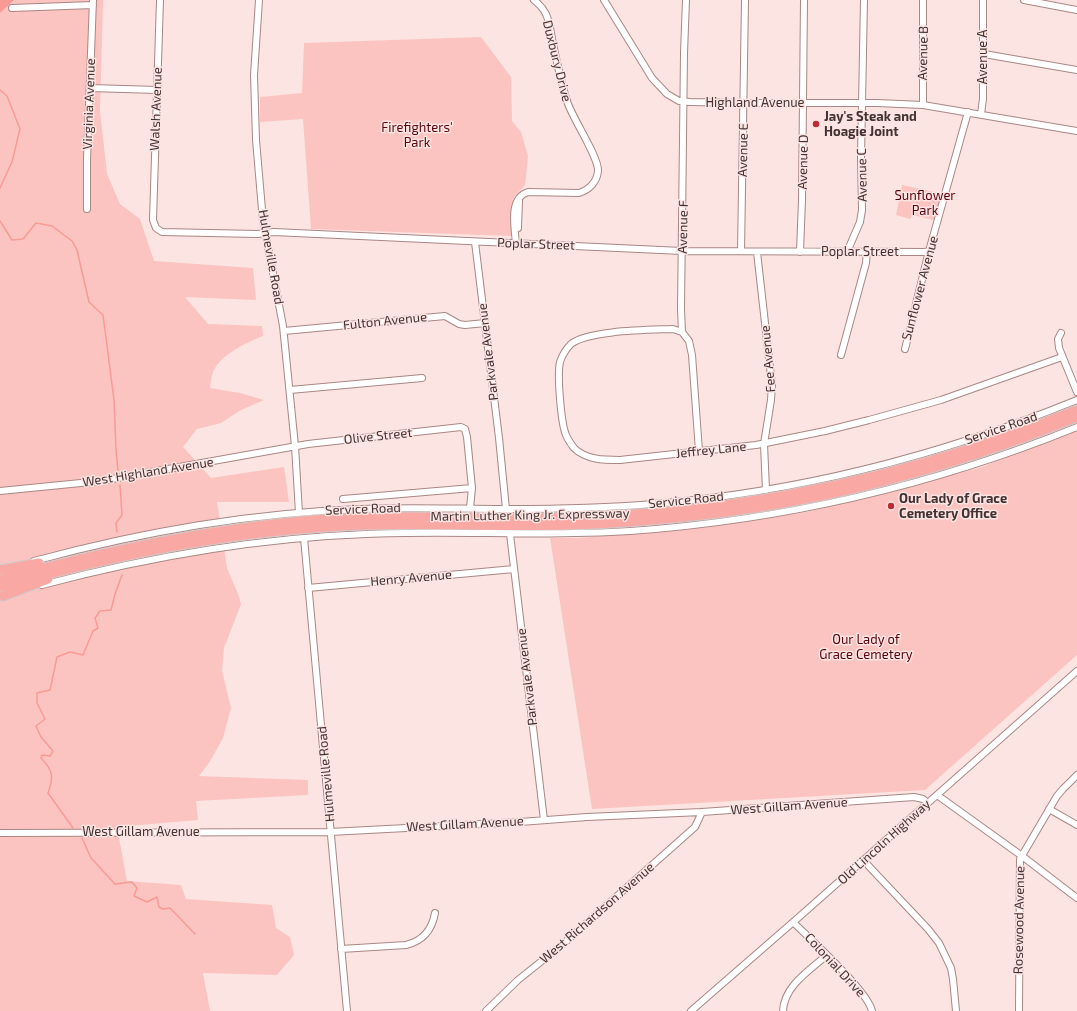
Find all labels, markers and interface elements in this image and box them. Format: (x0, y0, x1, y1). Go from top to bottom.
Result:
street label: Duxbury Drive (539, 19, 575, 103)
street label: Avenue B (915, 26, 931, 80)
street label: Avenue A (975, 30, 991, 84)
street label: Virginia Avenue (80, 58, 98, 150)
street label: Walsh Avenue (147, 67, 165, 151)
street label: Highland Avenue (705, 95, 805, 111)
place label: Jay's Steak and Hoagie Joint (824, 109, 917, 140)
marker: Jay's Steak and Hoagie Joint (811, 119, 821, 129)
park label: Firefighters' Park (381, 120, 453, 151)
street label: Avenue E (735, 123, 751, 177)
street label: Avenue D (795, 134, 811, 190)
street label: Avenue C (854, 148, 870, 202)
park label: Sunflower Park (894, 188, 956, 219)
street label: Avenue F (675, 200, 691, 254)
street label: Hulmeville Road (255, 208, 287, 306)
street label: Sunflower Avenue (899, 234, 941, 342)
street label: Poplar Street (497, 235, 575, 253)
street label: Poplar Street (821, 244, 899, 260)
street label: Parkvale Avenue (474, 302, 502, 402)
street label: Fulton Avenue (342, 309, 428, 333)
street label: Fee Avenue (757, 325, 779, 393)
street label: Service Road (963, 408, 1039, 448)
street label: Olive Street (343, 425, 413, 447)
street label: Jeffrey Lane (675, 439, 747, 461)
street label: West Highland Avenue (81, 454, 215, 490)
street label: Service Road (648, 488, 724, 512)
place label: Our Lady of Grace Cemetery Office (899, 491, 1007, 522)
street label: Service Road (325, 500, 401, 518)
marker: Our Lady of Grace Cemetery Office (886, 501, 896, 511)
street label: Martin Luther King Jr. Expressway (430, 505, 630, 525)
street label: Henry Avenue (370, 567, 452, 589)
street label: Parkvale Avenue (513, 627, 541, 727)
park label: Our Lady of Grace Cemetery (819, 632, 913, 663)
street label: Hulmeville Road (314, 726, 338, 822)
street label: West Gillam Avenue (730, 794, 848, 818)
street label: Old Lincoln Highway (834, 796, 934, 888)
street label: West Gillam Avenue (406, 813, 524, 835)
street label: West Gillam Avenue (82, 824, 200, 840)
street label: West Richardson Avenue (537, 859, 657, 967)
street label: Rosewood Avenue (1010, 866, 1028, 974)
street label: Colonial Drive (801, 930, 869, 1000)

